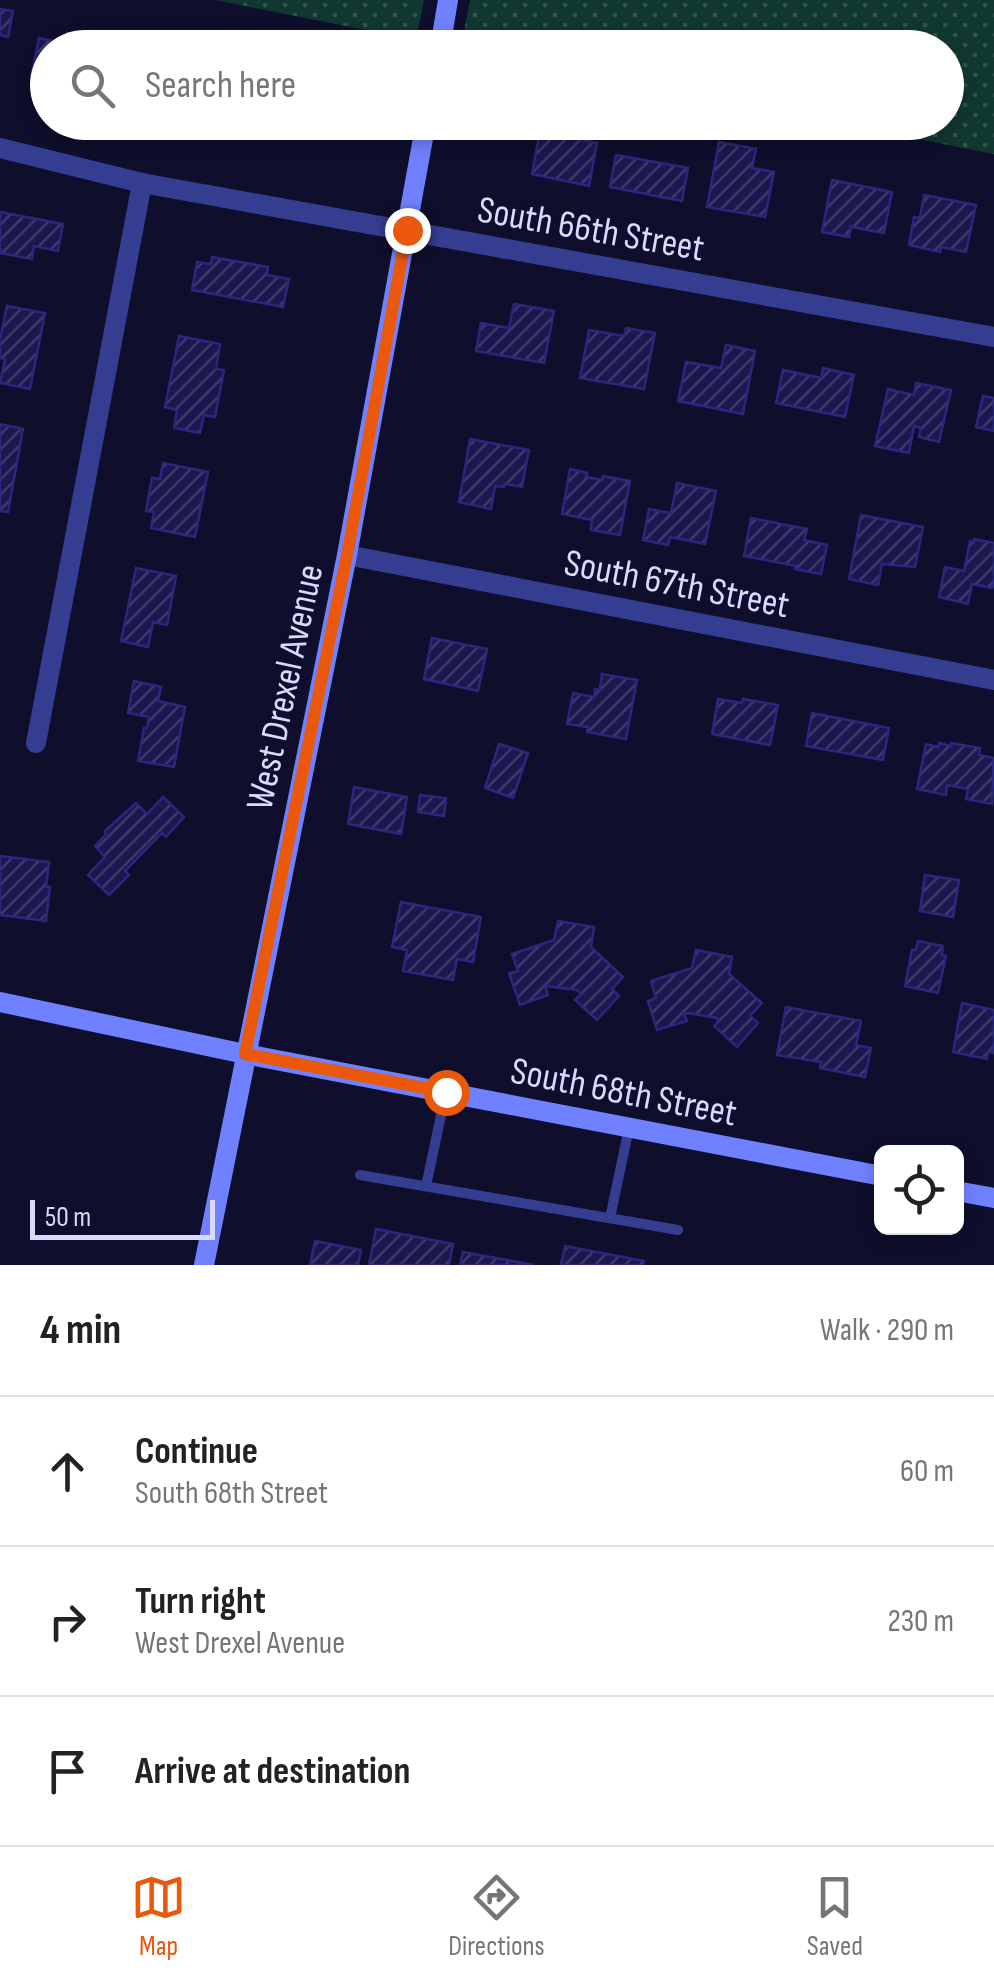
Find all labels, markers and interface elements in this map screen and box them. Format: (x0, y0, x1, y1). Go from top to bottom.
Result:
search box (30, 30, 964, 140)
icon: search (65, 58, 120, 113)
text: Search here (145, 63, 296, 108)
street label: South 66th Street (474, 187, 707, 272)
route end (385, 208, 431, 254)
street label: South 67th Street (560, 541, 793, 628)
street label: West Drexel Avenue (238, 561, 333, 814)
street label: South 68th Street (507, 1049, 740, 1136)
route start (424, 1070, 470, 1116)
map controls (874, 1145, 964, 1235)
button: locate (874, 1145, 964, 1235)
scale bar (30, 1195, 215, 1240)
text: 50 m (45, 1201, 91, 1234)
text: 4 min (40, 1305, 121, 1356)
text: Walk · 290 m (820, 1311, 954, 1350)
text: Continue (135, 1429, 258, 1474)
icon: ahead (40, 1444, 95, 1499)
text: 60 m (900, 1452, 954, 1491)
text: South 68th Street (135, 1474, 328, 1513)
text: Turn right (135, 1579, 266, 1624)
icon: right (40, 1594, 95, 1649)
text: 230 m (887, 1602, 954, 1641)
text: West Drexel Avenue (135, 1624, 345, 1663)
icon: arrive (40, 1744, 95, 1799)
text: Arrive at destination (135, 1749, 410, 1794)
tab: Map (131, 1870, 186, 1963)
tab: Directions (448, 1870, 545, 1963)
tab: Saved (807, 1870, 863, 1963)

